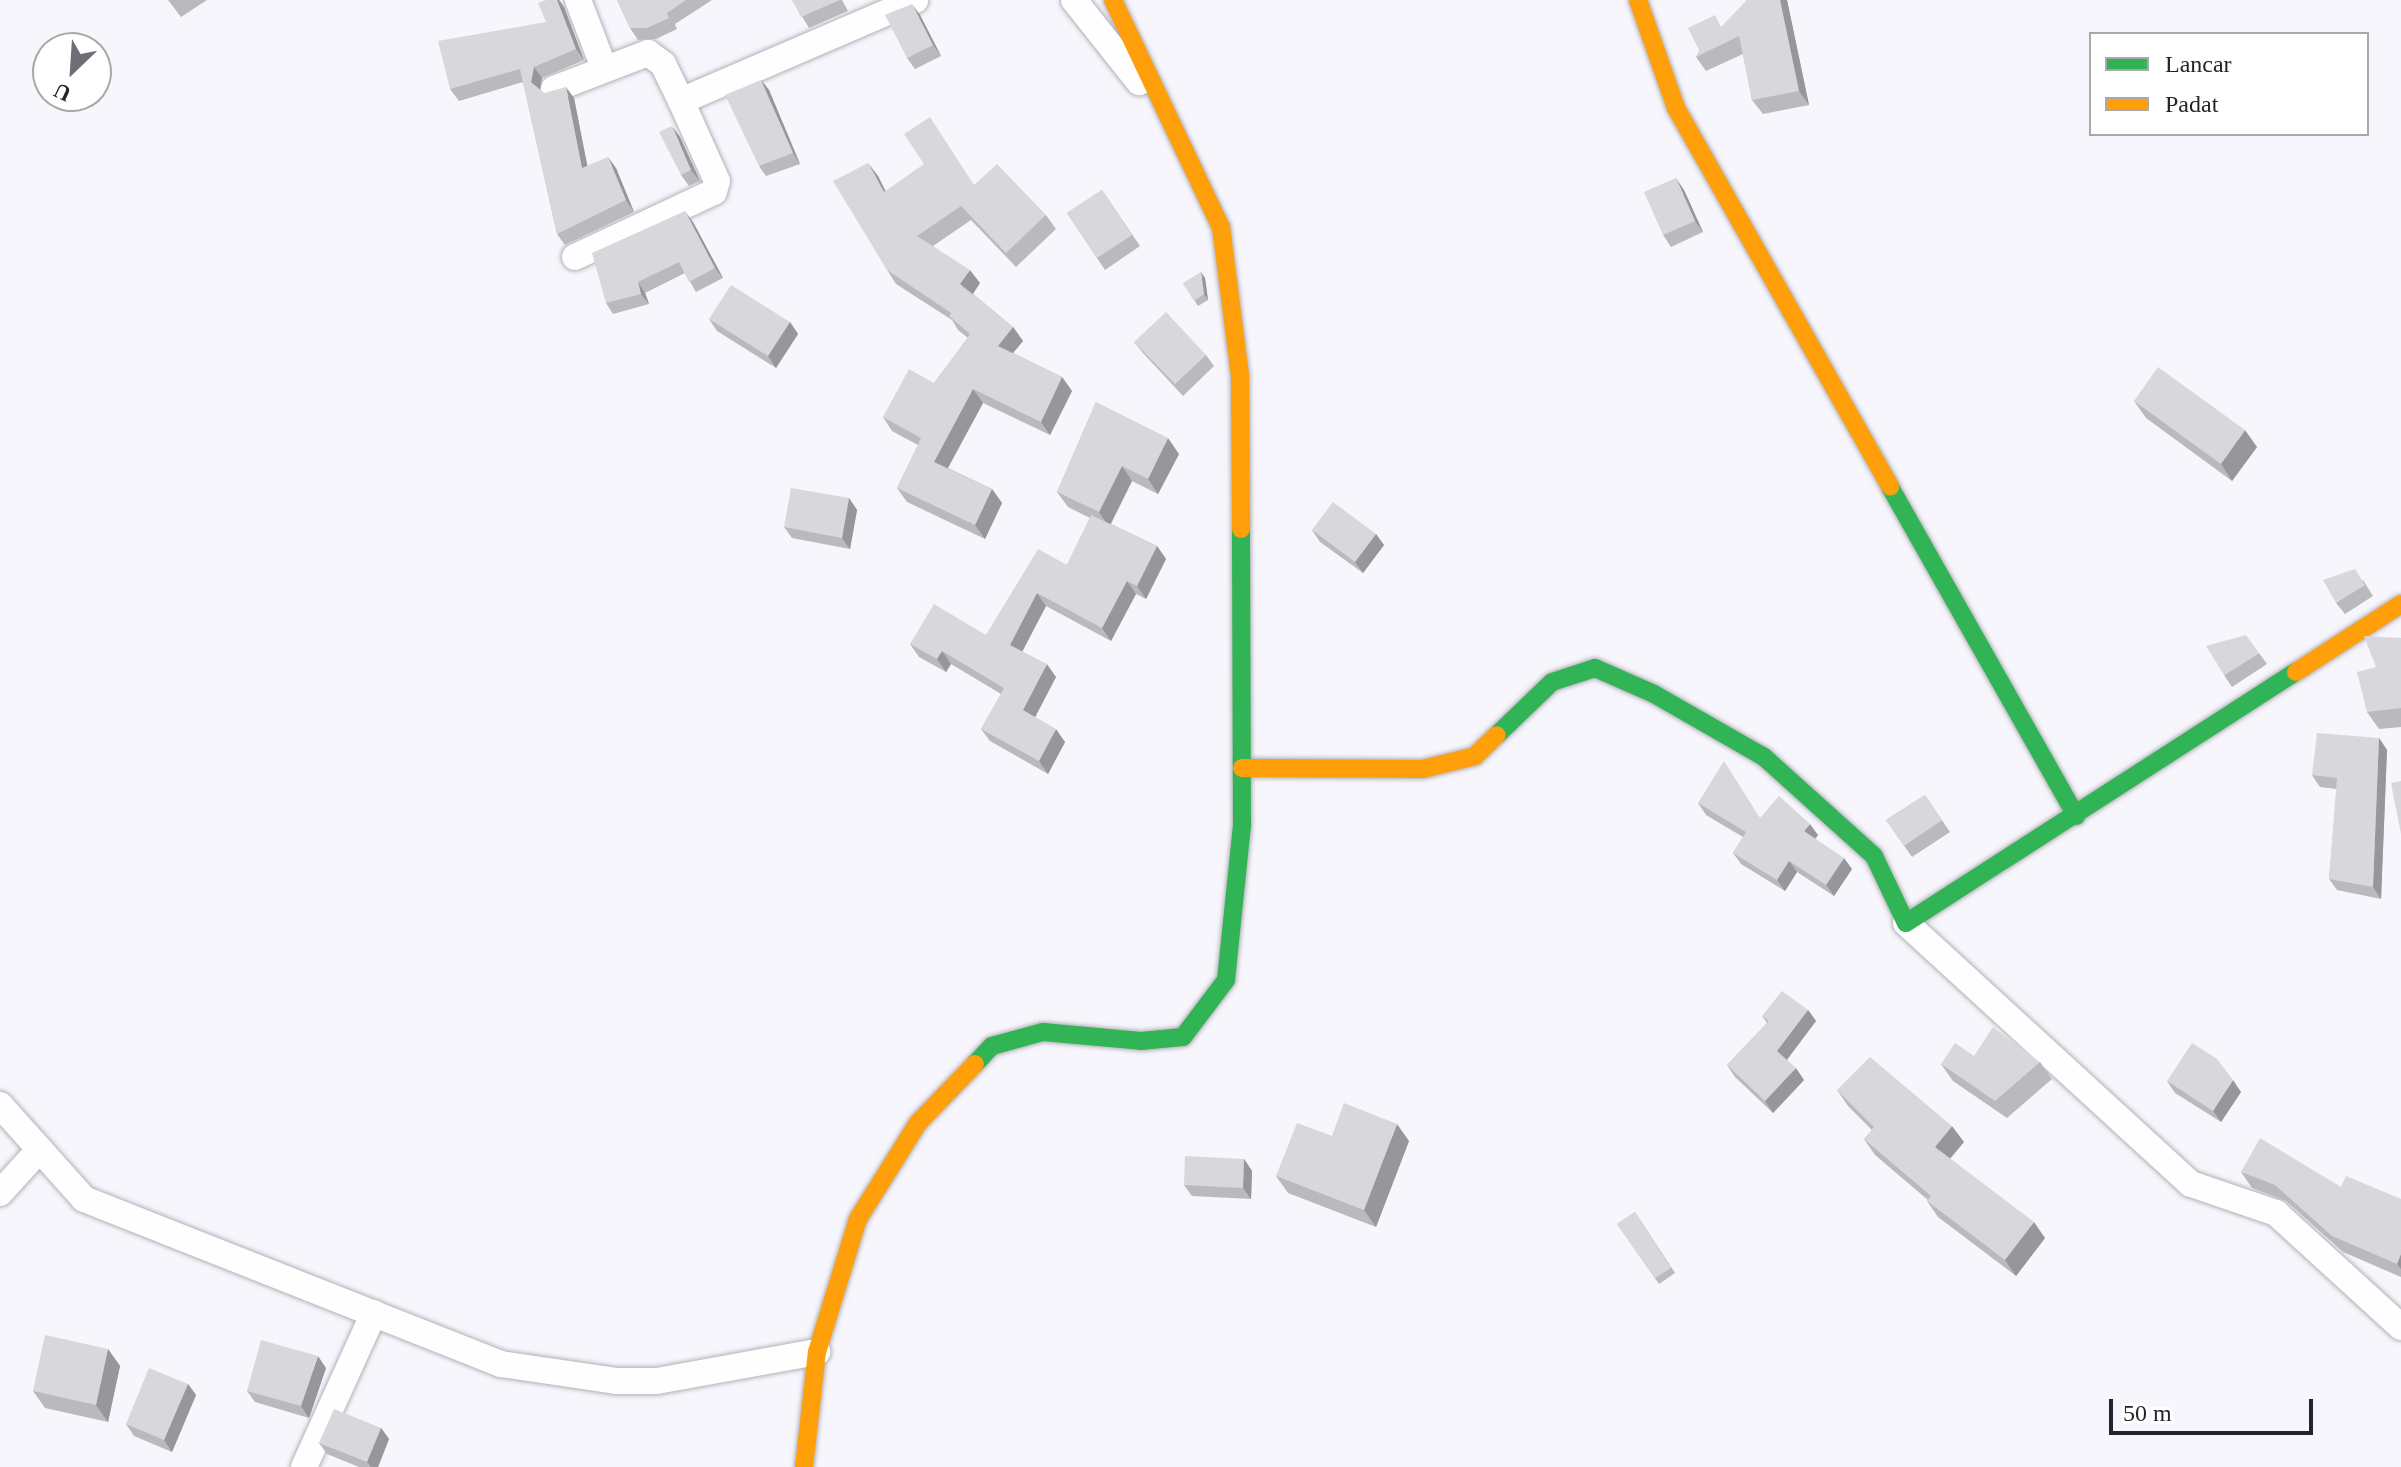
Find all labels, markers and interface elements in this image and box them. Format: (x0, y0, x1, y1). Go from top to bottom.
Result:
north arrow (32, 32, 112, 112)
legend (2089, 32, 2369, 136)
text: Lancar (2165, 51, 2232, 77)
text: U (50, 78, 75, 107)
text: Padat (2165, 91, 2218, 117)
scale bar (2113, 1383, 2317, 1433)
text: 50 m (2123, 1400, 2172, 1426)

